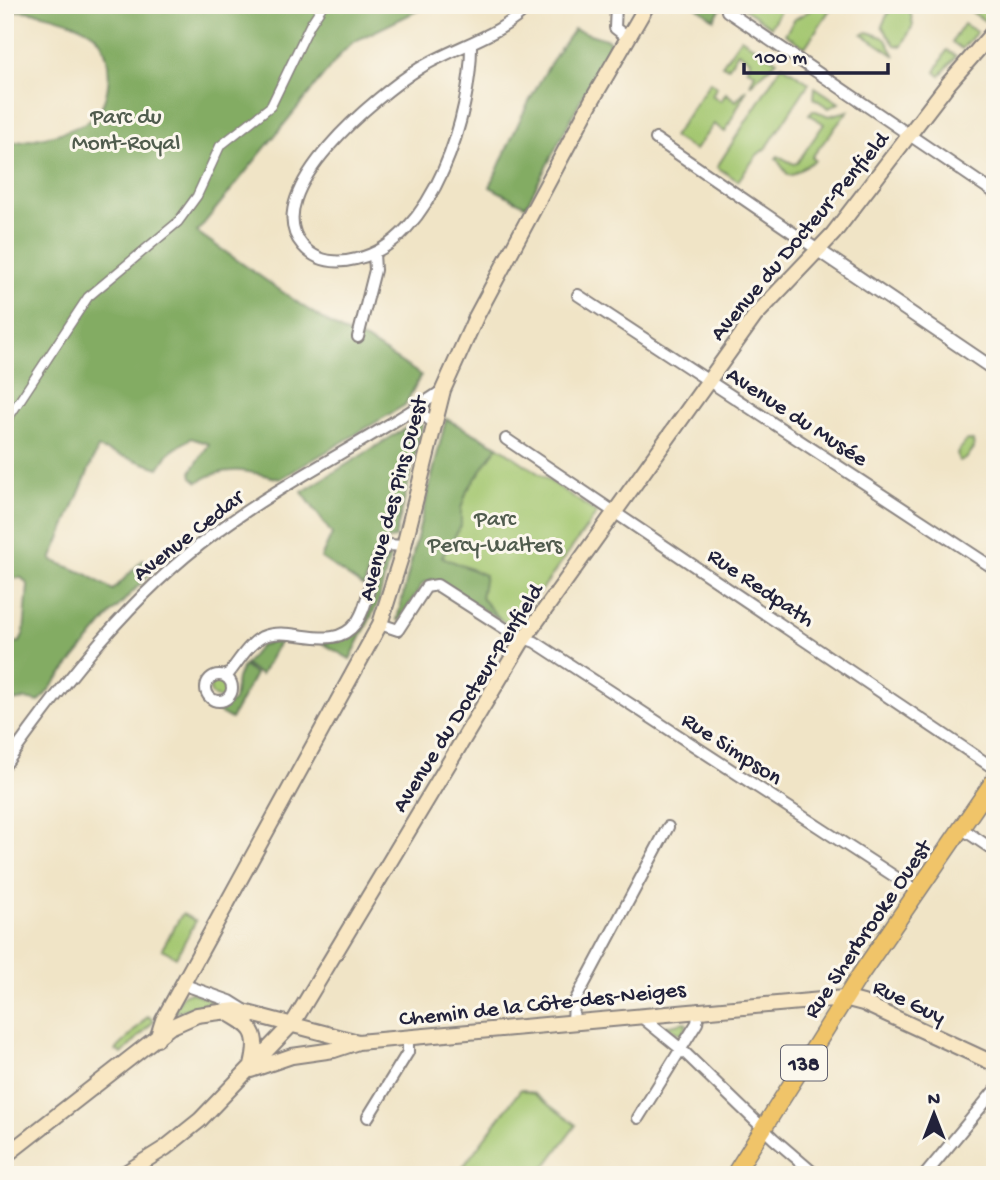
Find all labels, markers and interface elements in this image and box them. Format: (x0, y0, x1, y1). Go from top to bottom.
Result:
scale bar (744, 32, 888, 76)
text: 100 m (754, 47, 807, 72)
park label: Parc du Mont-Royal (72, 105, 180, 158)
street label: Avenue du Docteur-Penfield (705, 126, 897, 347)
street label: Avenue du Musée (720, 362, 873, 474)
street label: Avenue des Pins Ouest (354, 392, 435, 604)
street label: Avenue Cedar (128, 484, 251, 588)
park label: Parc Percy-Walters (427, 507, 563, 560)
street label: Rue Redpath (701, 543, 819, 635)
street label: Avenue du Docteur-Penfield (387, 578, 551, 818)
street label: Rue Simpson (676, 707, 787, 793)
street label: Rue Sherbrooke Ouest (799, 834, 940, 1024)
street label: Rue Guy (868, 975, 949, 1032)
street label: Chemin de la Côte-des-Neiges (398, 977, 687, 1034)
road number: 138 (781, 1046, 827, 1080)
north arrow (898, 1078, 968, 1148)
text: N (928, 1089, 940, 1112)

